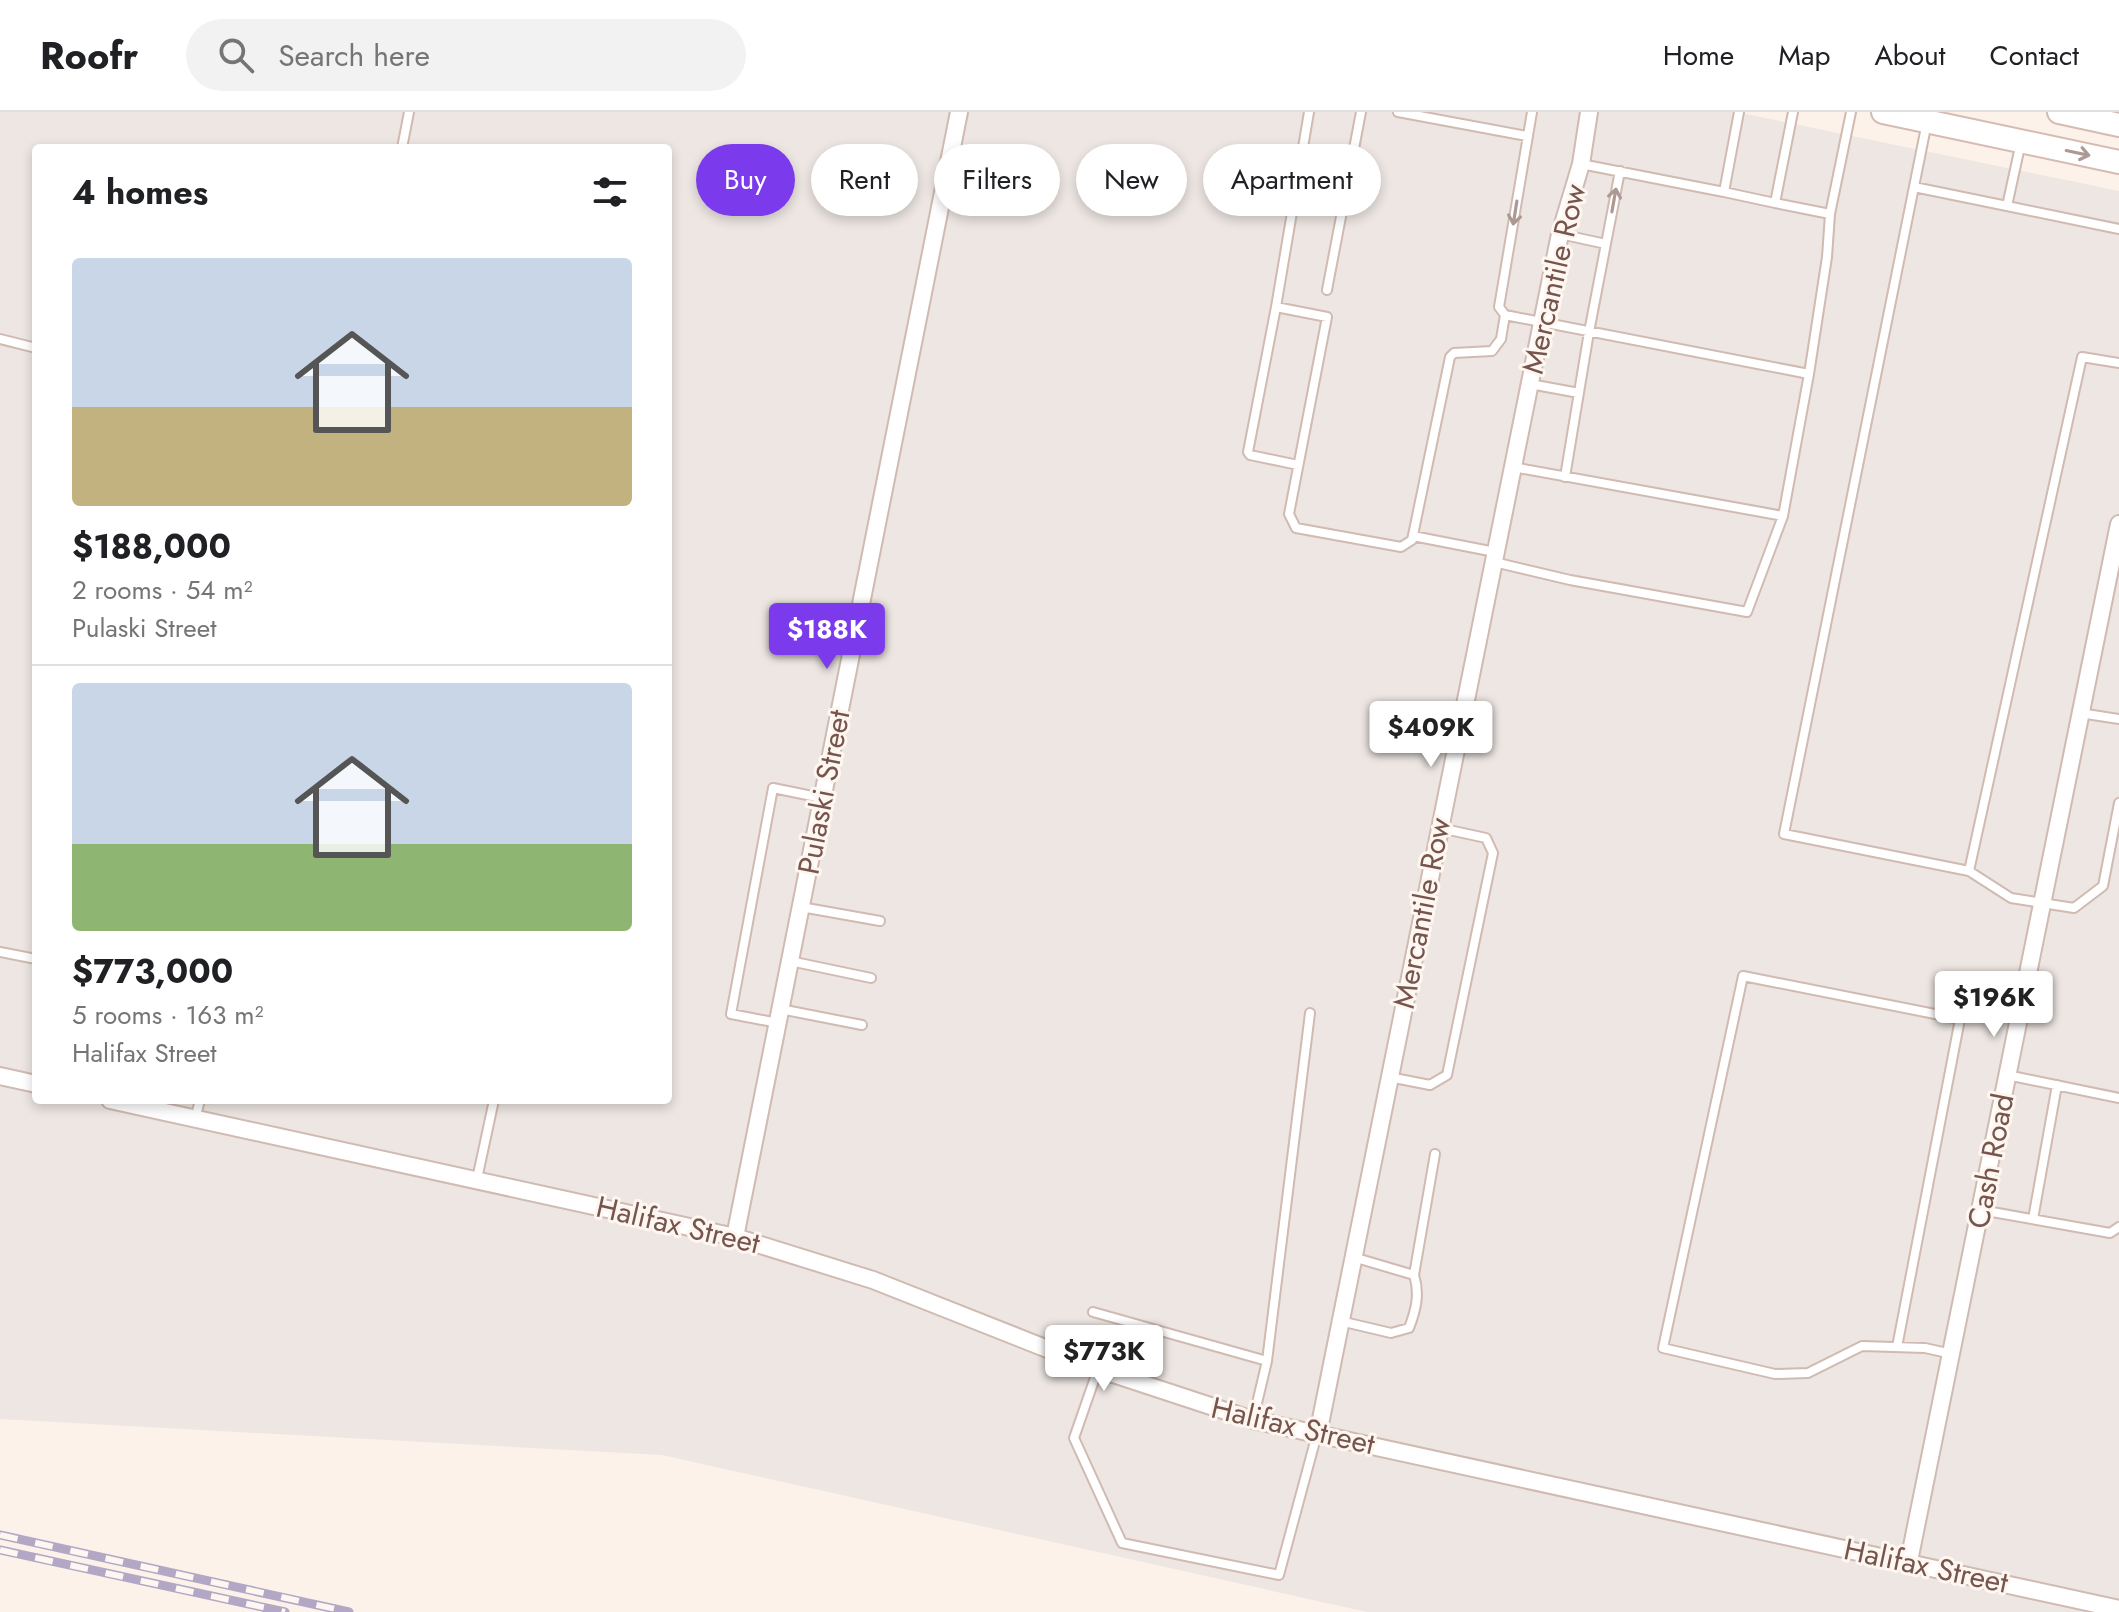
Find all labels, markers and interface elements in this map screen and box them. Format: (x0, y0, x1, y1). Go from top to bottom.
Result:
search box (186, 19, 746, 91)
text: Roofr (40, 28, 138, 83)
icon: search (214, 33, 258, 77)
text: Search here (278, 34, 430, 77)
text: Home (1663, 35, 1734, 76)
text: Map (1778, 35, 1830, 76)
text: About (1874, 35, 1946, 76)
text: Contact (1990, 35, 2079, 76)
chip: Buy (696, 144, 795, 216)
chip: Rent (811, 144, 918, 216)
chip: Filters (934, 144, 1060, 216)
chip: New (1076, 144, 1187, 216)
chip: Apartment (1203, 144, 1381, 216)
one-way arrow (2064, 147, 2090, 162)
text: 4 homes (72, 168, 208, 217)
icon: filters (588, 170, 632, 214)
street label: Mercantile Row (1511, 179, 1596, 378)
one-way arrow (1608, 188, 1623, 213)
one-way arrow (1506, 200, 1521, 225)
icon: home (280, 310, 424, 454)
text: $188,000 (72, 522, 231, 571)
text: 2 rooms · 54 m² (72, 571, 253, 609)
pin: $188K (771, 603, 883, 671)
text: Pulaski Street (72, 609, 216, 647)
text: $188K (787, 610, 867, 648)
pin: $409K (1375, 701, 1487, 769)
street label: Pulaski Street (787, 705, 861, 878)
text: $409K (1387, 708, 1475, 746)
icon: home (280, 735, 424, 879)
street label: Mercantile Row (1382, 813, 1461, 1012)
text: $773,000 (72, 947, 233, 996)
pin: $196K (1938, 971, 2050, 1039)
text: $196K (1953, 978, 2035, 1016)
text: 5 rooms · 163 m² (72, 996, 264, 1034)
text: Halifax Street (72, 1034, 217, 1072)
street label: Cash Road (1956, 1090, 2025, 1232)
street label: Halifax Street (592, 1185, 765, 1264)
pin: $773K (1048, 1325, 1160, 1393)
text: $773K (1063, 1332, 1145, 1370)
street label: Halifax Street (1207, 1386, 1380, 1465)
street label: Halifax Street (1840, 1527, 2013, 1604)

